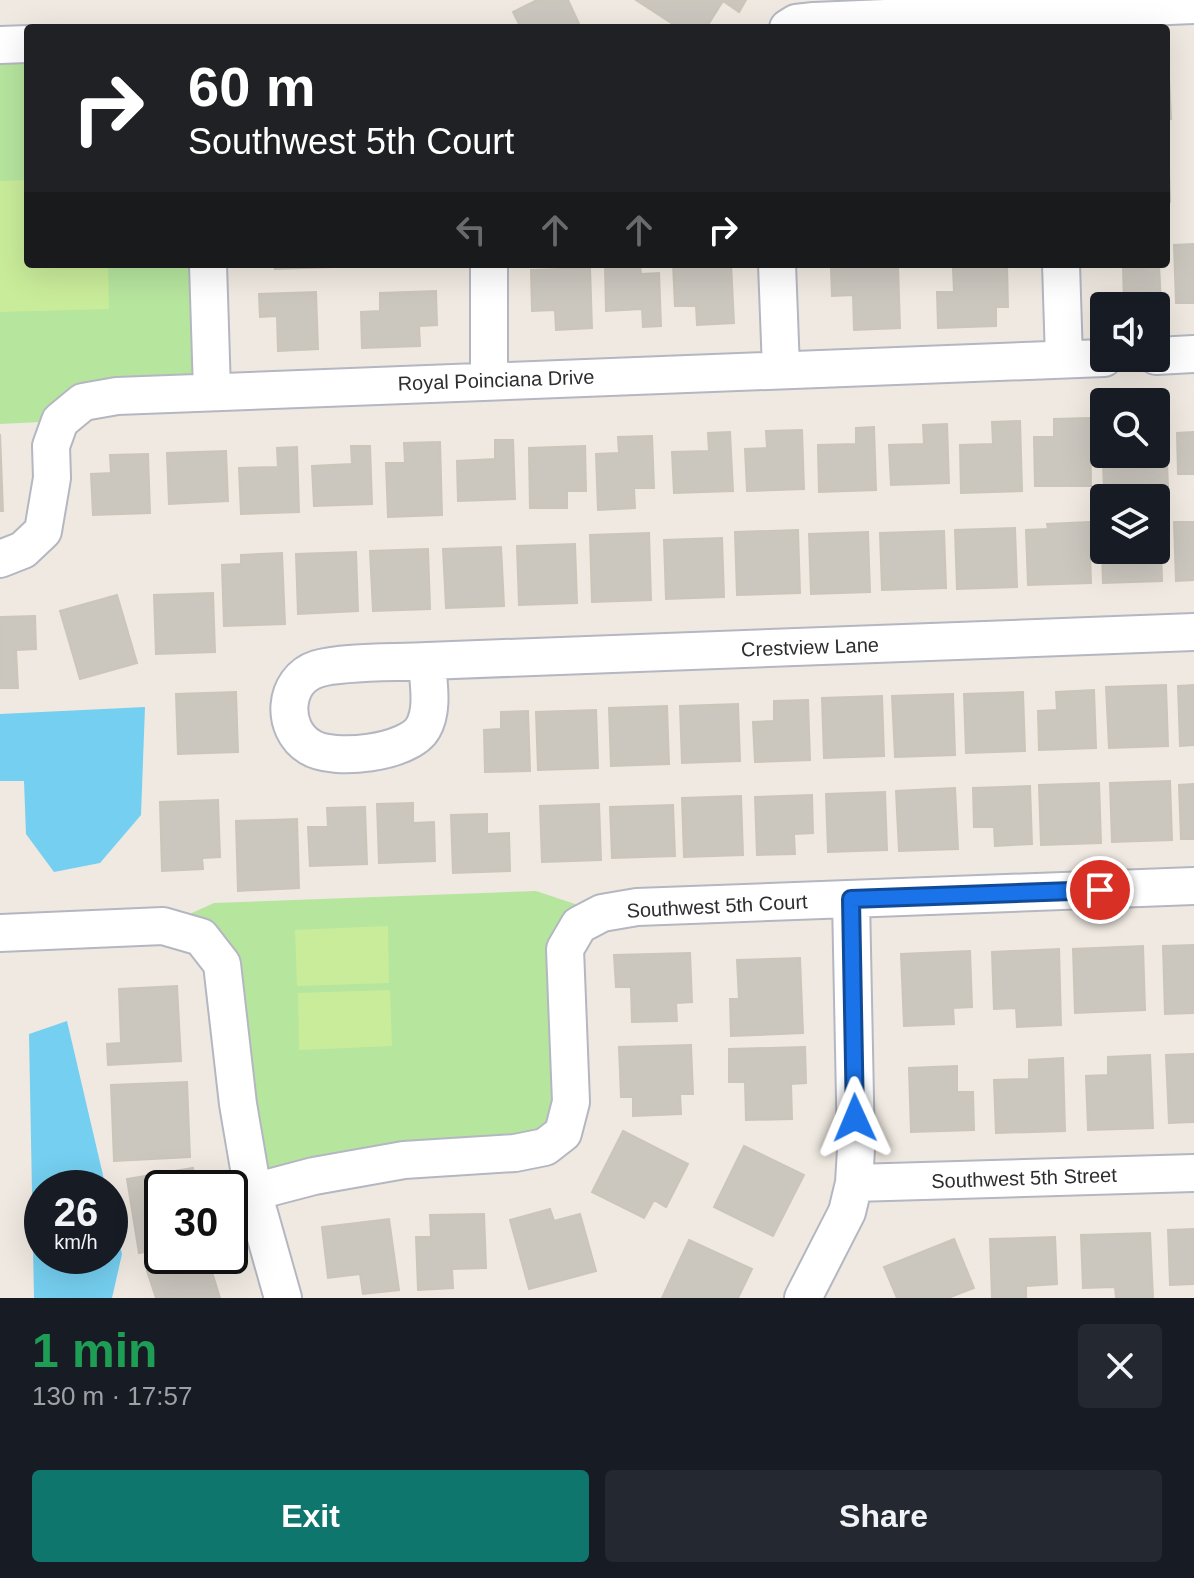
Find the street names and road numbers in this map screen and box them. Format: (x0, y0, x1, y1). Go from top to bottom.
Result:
street label: Royal Poinciana Drive (397, 366, 595, 394)
street label: Crestview Lane (741, 634, 879, 660)
street label: Southwest 5th Court (626, 890, 808, 922)
street label: Southwest 5th Street (931, 1164, 1118, 1192)

